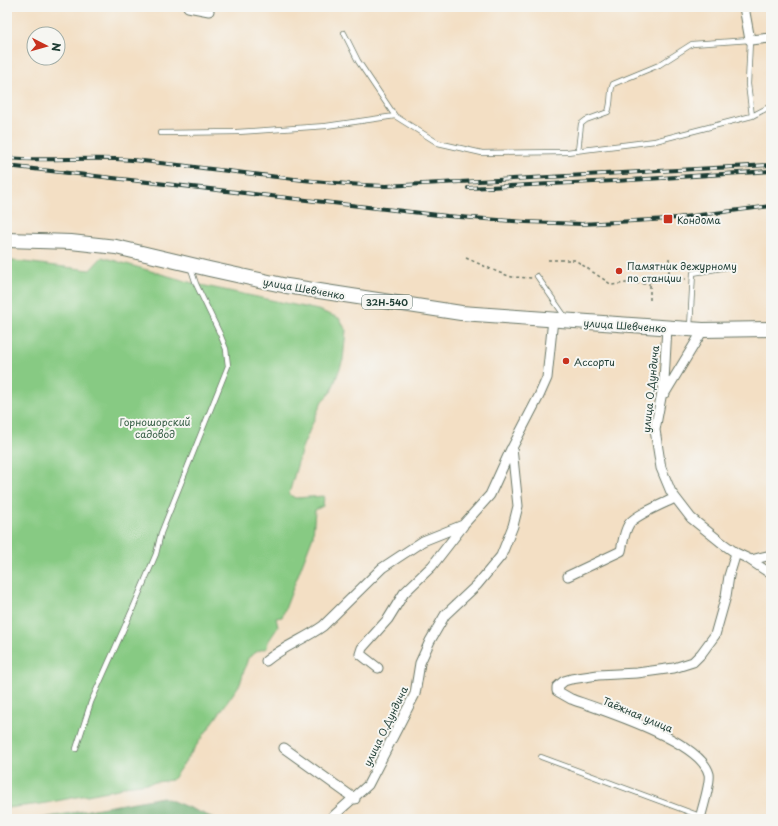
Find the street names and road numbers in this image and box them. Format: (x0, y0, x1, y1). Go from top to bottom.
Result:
street label: улица Шевченко (262, 273, 347, 303)
road number: 32Н-540 (362, 295, 412, 309)
street label: улица Шевченко (583, 315, 667, 335)
street label: улица О.Дундича (638, 344, 663, 433)
street label: улица О.Дундича (359, 683, 412, 769)
street label: Таёжная улица (601, 692, 676, 736)

